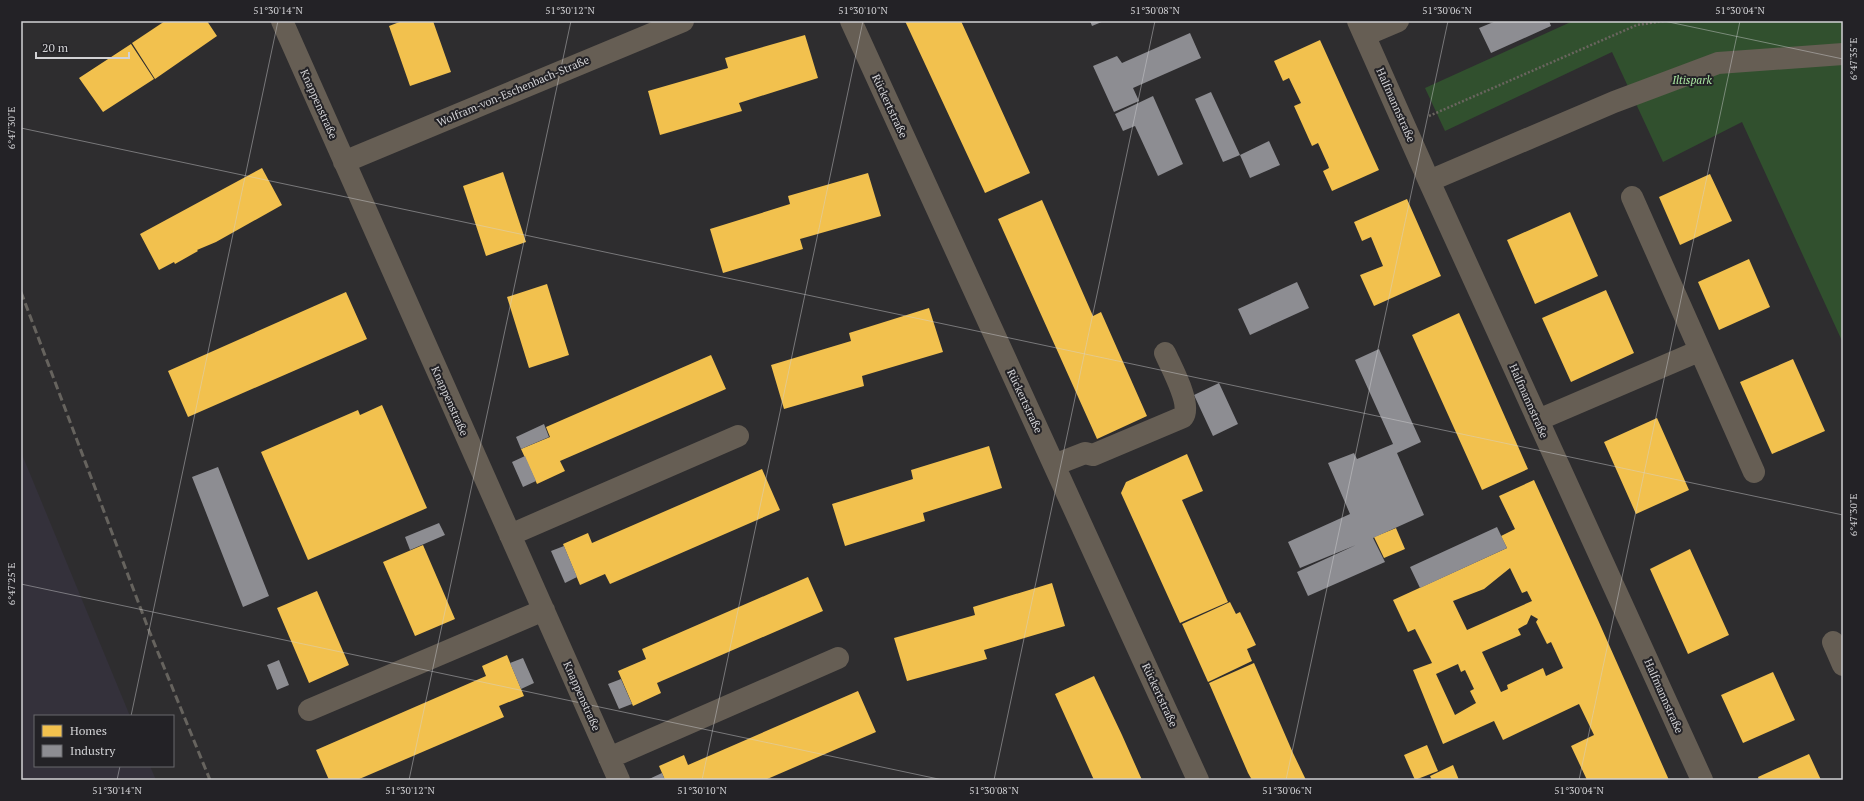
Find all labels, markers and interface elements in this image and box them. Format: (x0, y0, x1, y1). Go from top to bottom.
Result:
text: 51°30'14"N (253, 4, 303, 17)
text: 51°30'12"N (545, 4, 595, 17)
text: 51°30'10"N (838, 4, 888, 17)
text: 51°30'08"N (1130, 4, 1180, 17)
text: 51°30'06"N (1422, 4, 1472, 17)
text: 51°30'04"N (1715, 4, 1765, 17)
scale bar (36, 34, 129, 60)
text: 6°47'35"E (1847, 37, 1860, 80)
text: 20 m (42, 40, 69, 55)
street label: Wolfram-von-Eschenbach-Straße (435, 52, 592, 129)
street label: Halfmannstraße (1373, 66, 1419, 145)
street label: Knappenstraße (297, 67, 341, 141)
street label: Rückertstraße (869, 72, 911, 141)
park label: Iltispark (1671, 73, 1712, 87)
text: 6°47'30"E (5, 106, 18, 149)
street label: Halfmannstraße (1506, 362, 1552, 441)
street label: Knappenstraße (428, 364, 472, 438)
street label: Rückertstraße (1004, 367, 1046, 436)
text: 6°47'30"E (1847, 493, 1860, 536)
text: 6°47'25"E (5, 562, 18, 605)
street label: Halfmannstraße (1641, 657, 1687, 736)
street label: Knappenstraße (560, 659, 604, 733)
street label: Rückertstraße (1139, 661, 1181, 730)
legend (34, 715, 174, 767)
text: Homes (70, 723, 107, 738)
text: Industry (70, 743, 116, 758)
text: 51°30'14"N (92, 784, 142, 797)
text: 51°30'12"N (385, 784, 435, 797)
text: 51°30'10"N (677, 784, 727, 797)
text: 51°30'08"N (969, 784, 1019, 797)
text: 51°30'06"N (1262, 784, 1312, 797)
text: 51°30'04"N (1554, 784, 1604, 797)

